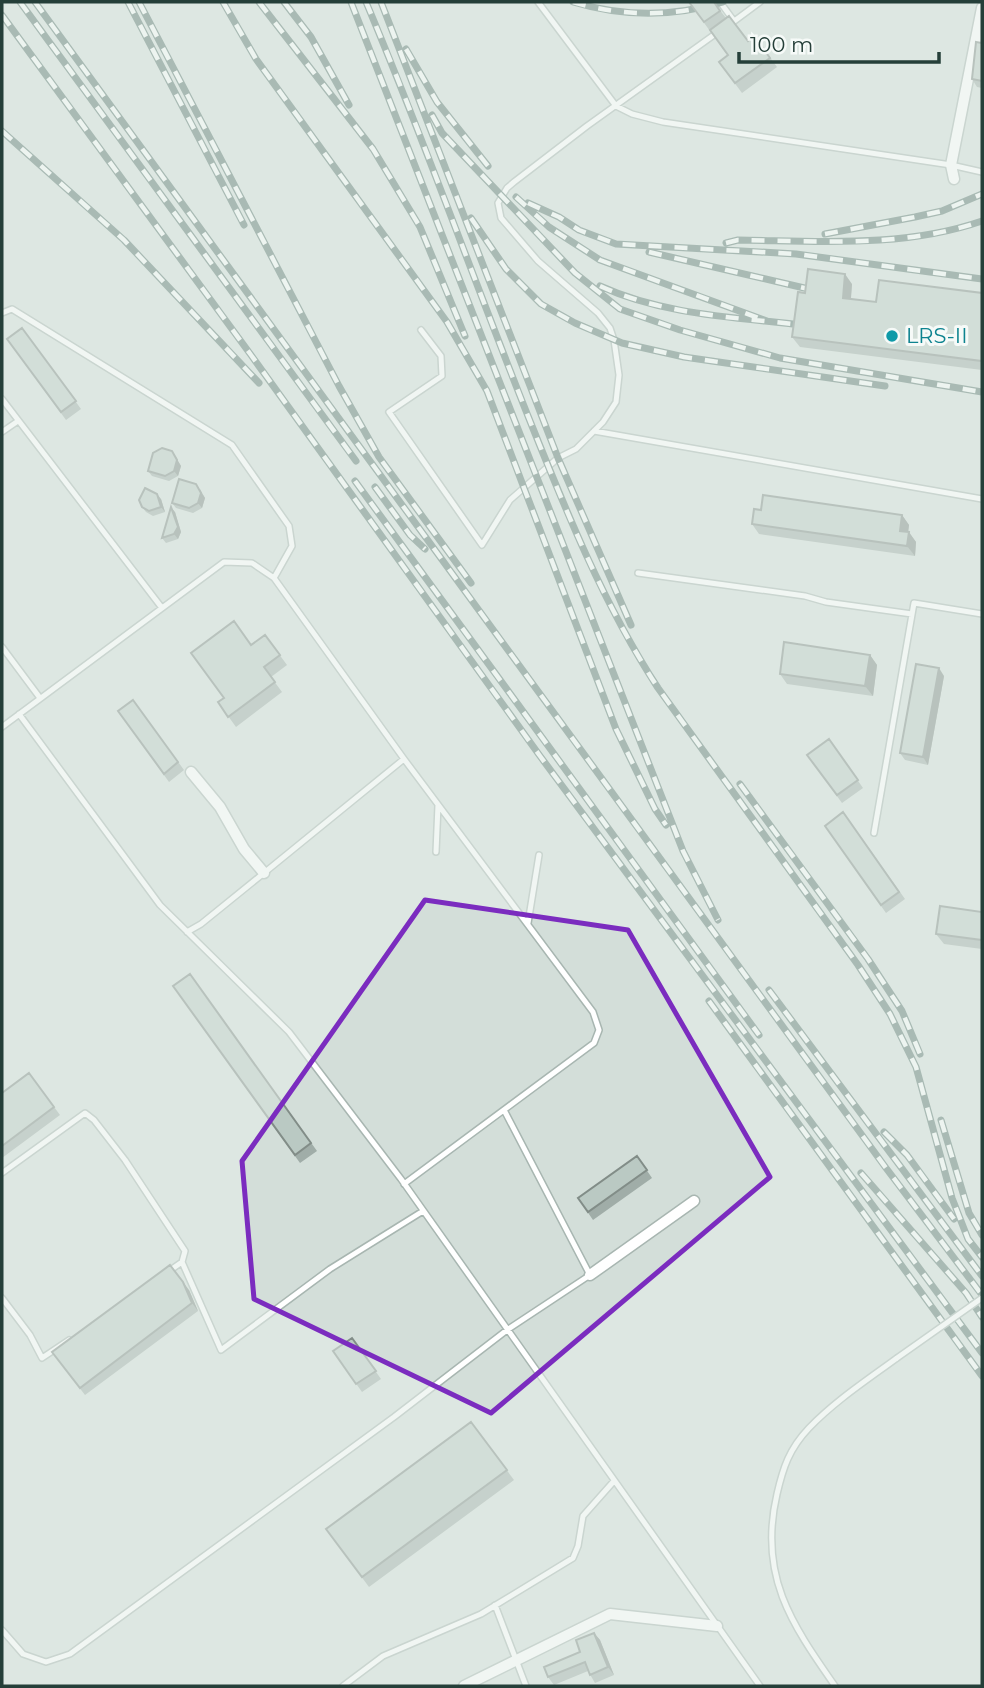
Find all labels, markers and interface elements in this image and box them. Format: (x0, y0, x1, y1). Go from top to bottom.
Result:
scale bar (739, 21, 939, 65)
text: 100 m (750, 32, 813, 57)
place label: LRS-II (906, 323, 968, 348)
marker: LRS-II (884, 328, 900, 344)

